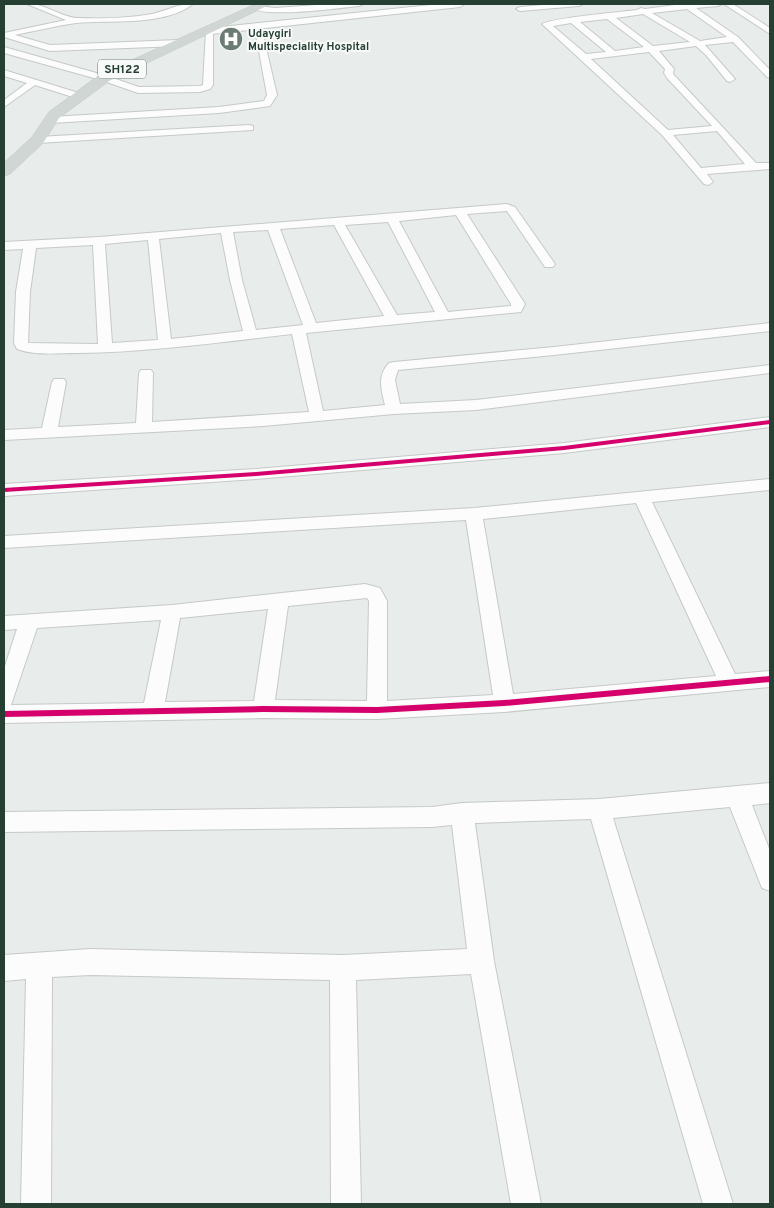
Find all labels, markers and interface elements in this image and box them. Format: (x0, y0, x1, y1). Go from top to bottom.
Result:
hospital icon: Udaygiri Multispeciality Hospital (218, 26, 244, 52)
place label: Udaygiri Multispeciality Hospital (248, 27, 369, 54)
road number: SH122 (98, 60, 146, 78)

